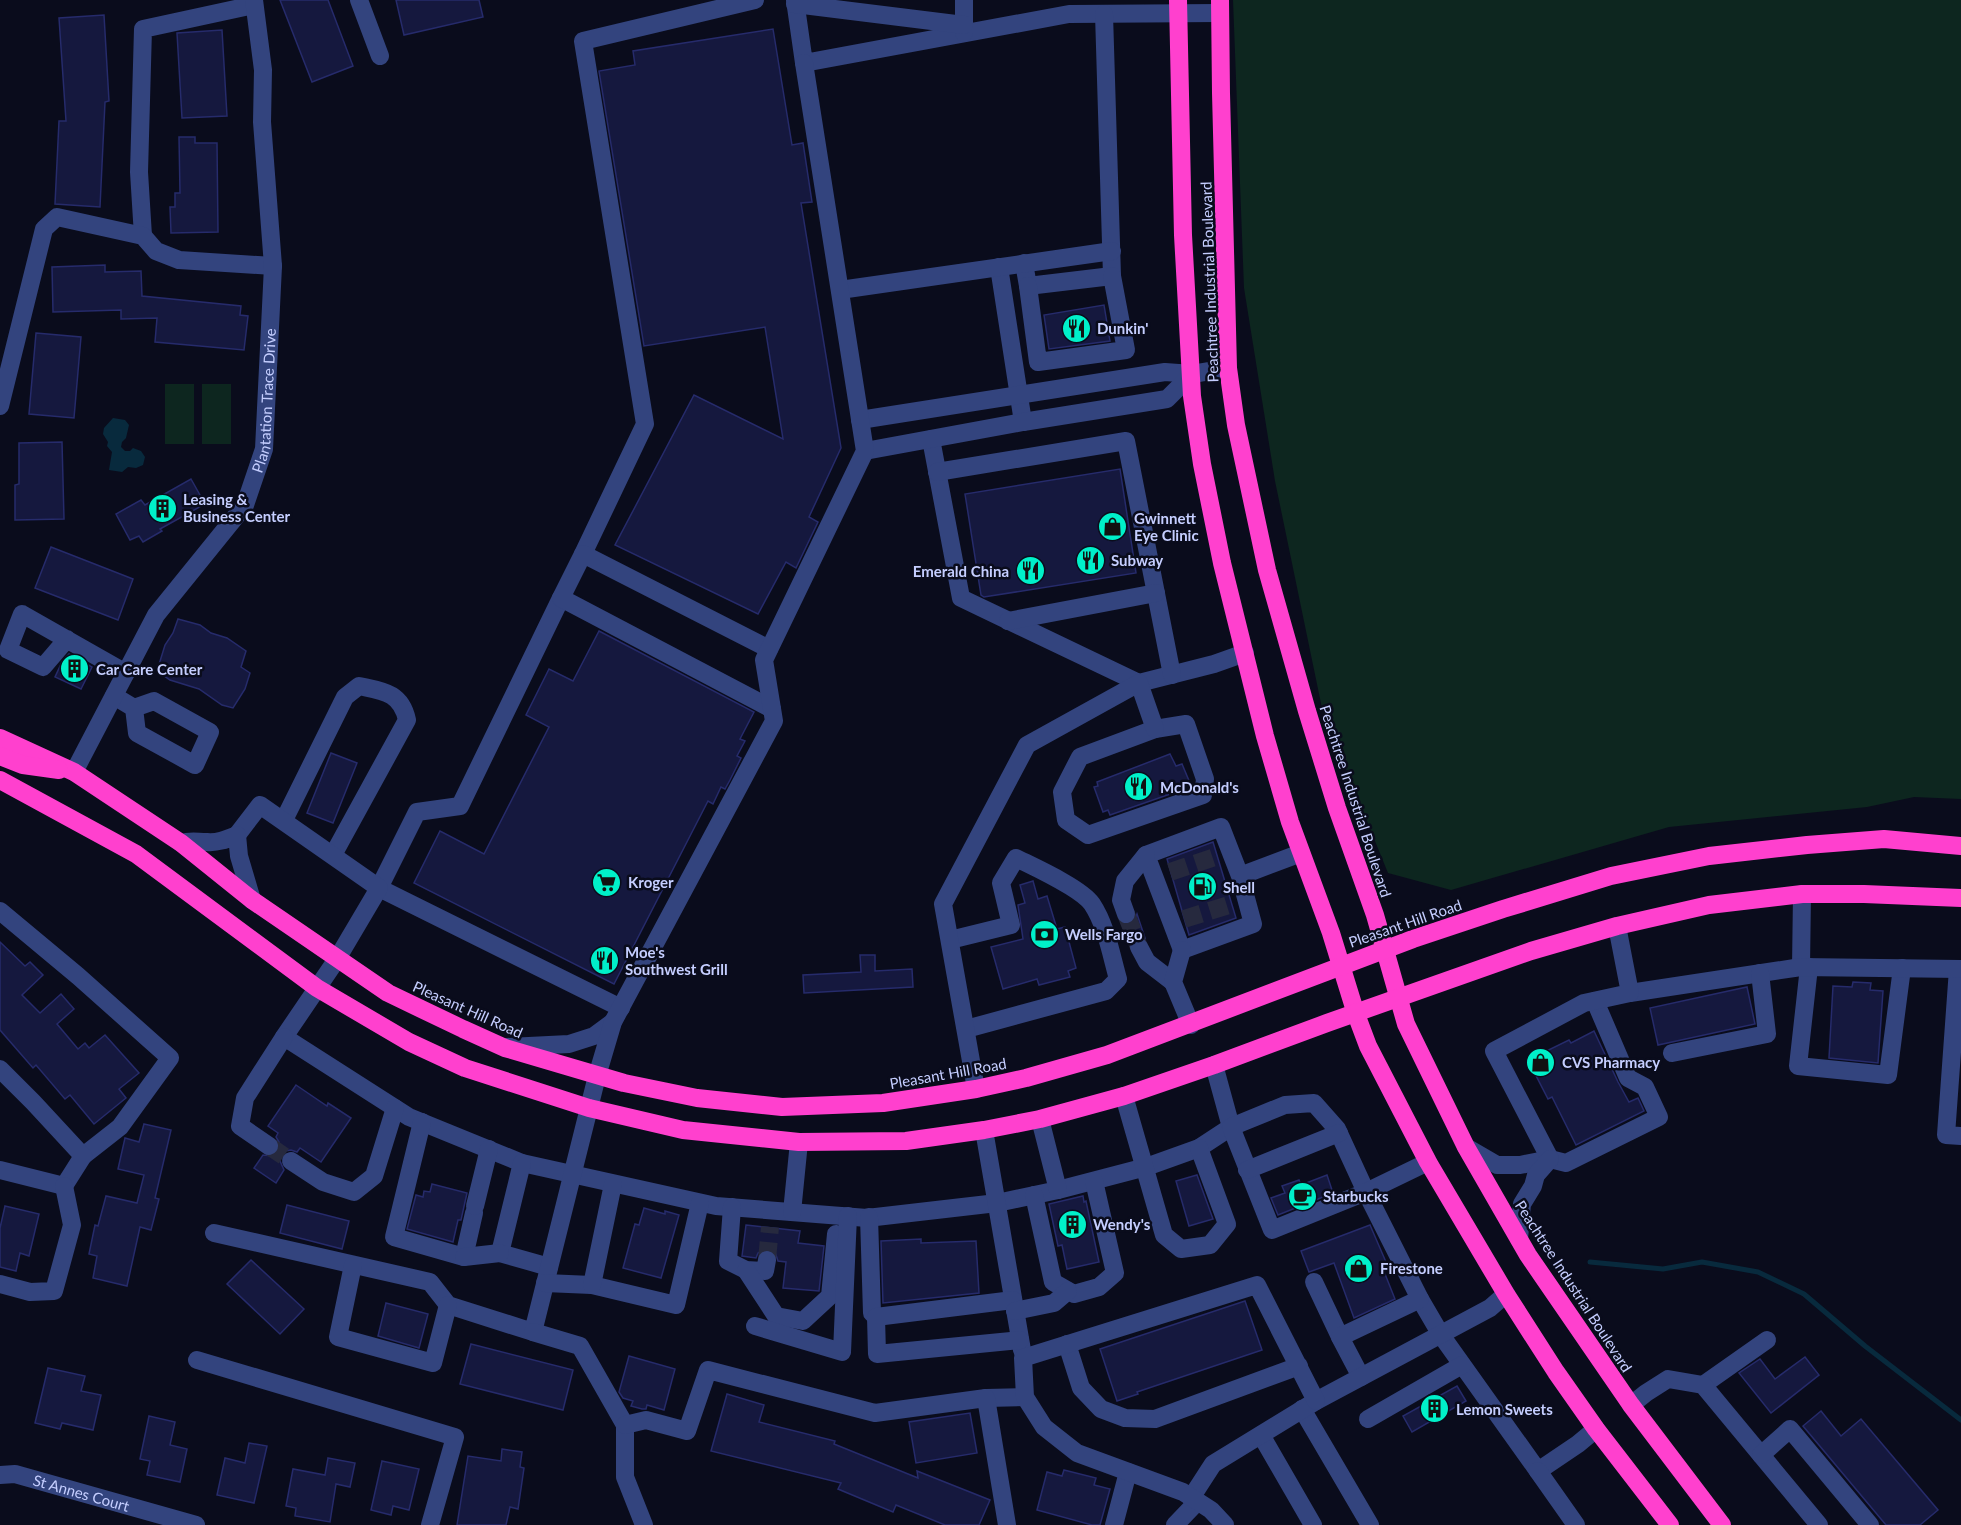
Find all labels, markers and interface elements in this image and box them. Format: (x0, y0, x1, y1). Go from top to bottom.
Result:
street label: Peachtree Industrial Boulevard (1196, 181, 1222, 383)
restaurant icon: Dunkin' (1060, 312, 1092, 344)
place label: Dunkin' (1097, 319, 1148, 337)
street label: Plantation Trace Drive (248, 328, 279, 475)
place label: Leasing & Business Center (183, 490, 291, 525)
building icon: Leasing & Business Center (146, 492, 178, 524)
place label: Gwinnett Eye Clinic (1134, 509, 1199, 544)
shop icon: Gwinnett Eye Clinic (1097, 511, 1129, 543)
restaurant icon: Subway (1074, 544, 1106, 576)
place label: Subway (1111, 551, 1163, 569)
restaurant icon: Emerald China (1014, 555, 1046, 587)
place label: Emerald China (913, 562, 1009, 580)
building icon: Car Care Center (59, 653, 91, 685)
place label: Car Care Center (96, 660, 203, 678)
street label: Peachtree Industrial Boulevard (1316, 703, 1396, 899)
restaurant icon: McDonald's (1123, 771, 1155, 803)
place label: McDonald's (1160, 778, 1239, 796)
supermarket icon: Kroger (591, 866, 623, 898)
fuel station icon: Shell (1186, 871, 1218, 903)
place label: Kroger (628, 873, 674, 891)
place label: Shell (1223, 878, 1255, 896)
street label: Pleasant Hill Road (1346, 895, 1464, 951)
bank icon: Wells Fargo (1028, 918, 1060, 950)
place label: Wells Fargo (1065, 925, 1143, 943)
place label: Moe's Southwest Grill (625, 943, 728, 978)
restaurant icon: Moe's Southwest Grill (588, 945, 620, 977)
street label: Pleasant Hill Road (410, 977, 526, 1041)
shop icon: CVS Pharmacy (1525, 1046, 1557, 1078)
place label: CVS Pharmacy (1562, 1053, 1660, 1071)
street label: Pleasant Hill Road (888, 1054, 1008, 1092)
cafe icon: Starbucks (1286, 1180, 1318, 1212)
place label: Starbucks (1323, 1187, 1389, 1205)
street label: Peachtree Industrial Boulevard (1512, 1197, 1636, 1375)
building icon: Wendy's (1056, 1208, 1088, 1240)
place label: Wendy's (1093, 1215, 1151, 1233)
shop icon: Firestone (1343, 1252, 1375, 1284)
place label: Firestone (1380, 1259, 1443, 1277)
building icon: Lemon Sweets (1419, 1393, 1451, 1425)
place label: Lemon Sweets (1456, 1400, 1553, 1418)
street label: St Annes Court (31, 1471, 132, 1515)

